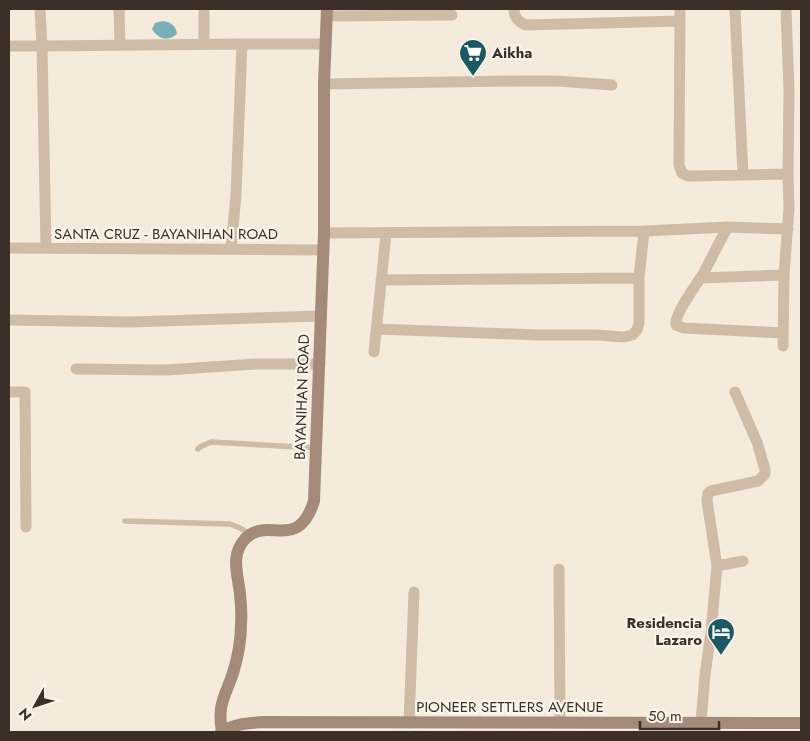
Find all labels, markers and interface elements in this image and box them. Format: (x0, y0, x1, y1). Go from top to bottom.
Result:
supermarket icon: Aikha (458, 38, 488, 77)
place label: Aikha (491, 42, 532, 64)
street label: SANTA CRUZ - BAYANIHAN ROAD (54, 223, 278, 245)
street label: BAYANIHAN ROAD (289, 334, 315, 460)
place label: Residencia Lazaro (627, 612, 702, 651)
hotel icon: Residencia Lazaro (706, 617, 736, 656)
north arrow (10, 681, 60, 731)
street label: PIONEER SETTLERS AVENUE (416, 696, 604, 718)
scale bar (640, 698, 719, 730)
text: N (14, 704, 36, 725)
text: 50 m (648, 705, 682, 727)

